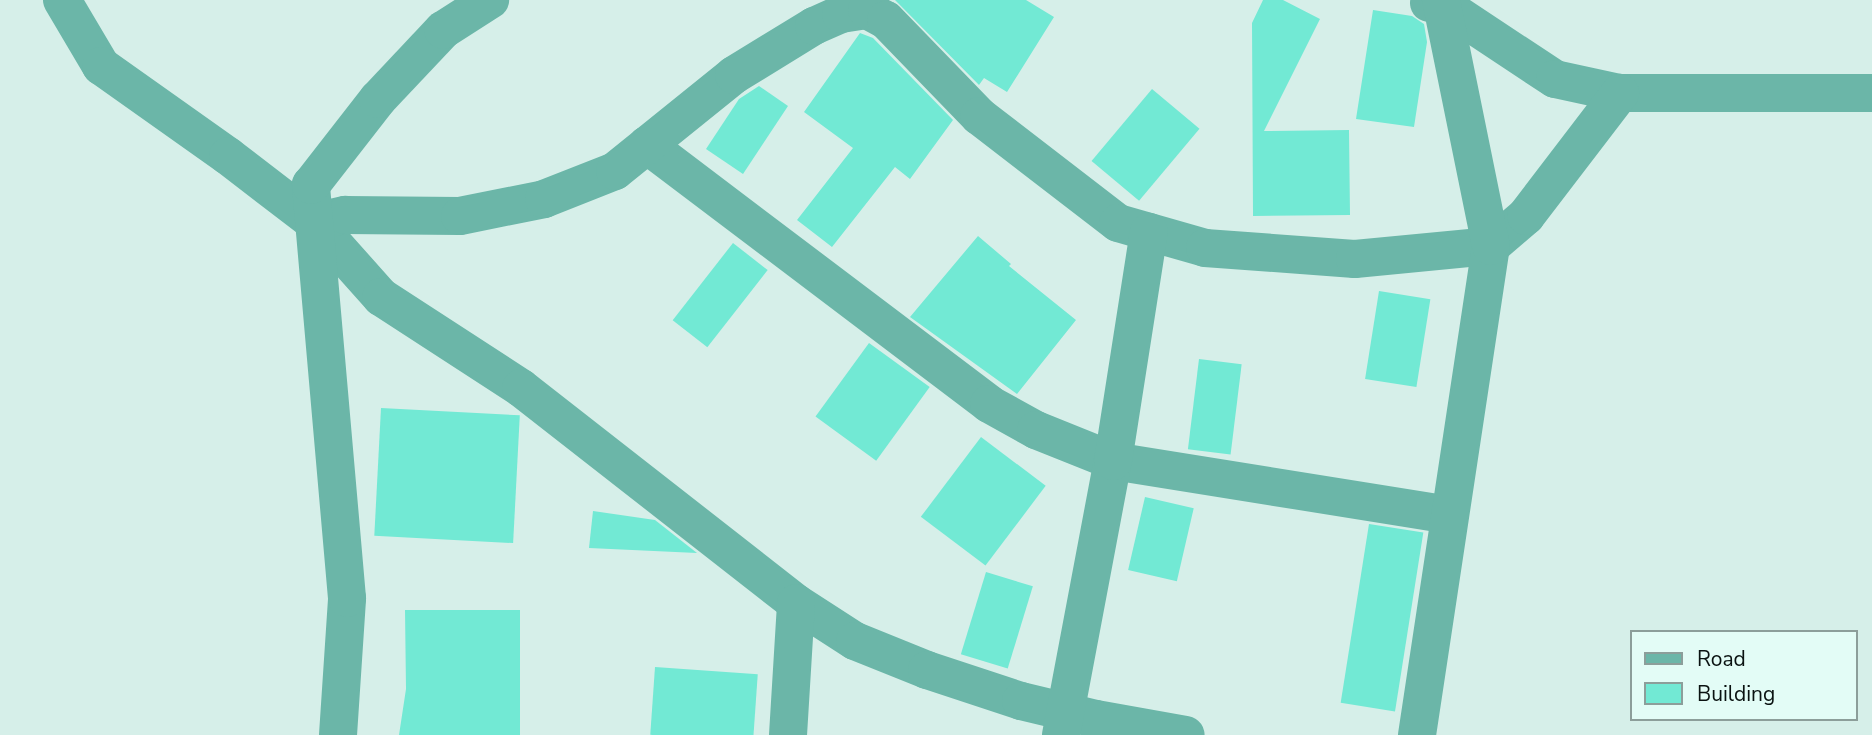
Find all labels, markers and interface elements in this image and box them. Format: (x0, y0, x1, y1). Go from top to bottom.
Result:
legend (1630, 630, 1858, 721)
text: Road (1697, 645, 1746, 673)
text: Building (1697, 680, 1775, 708)

